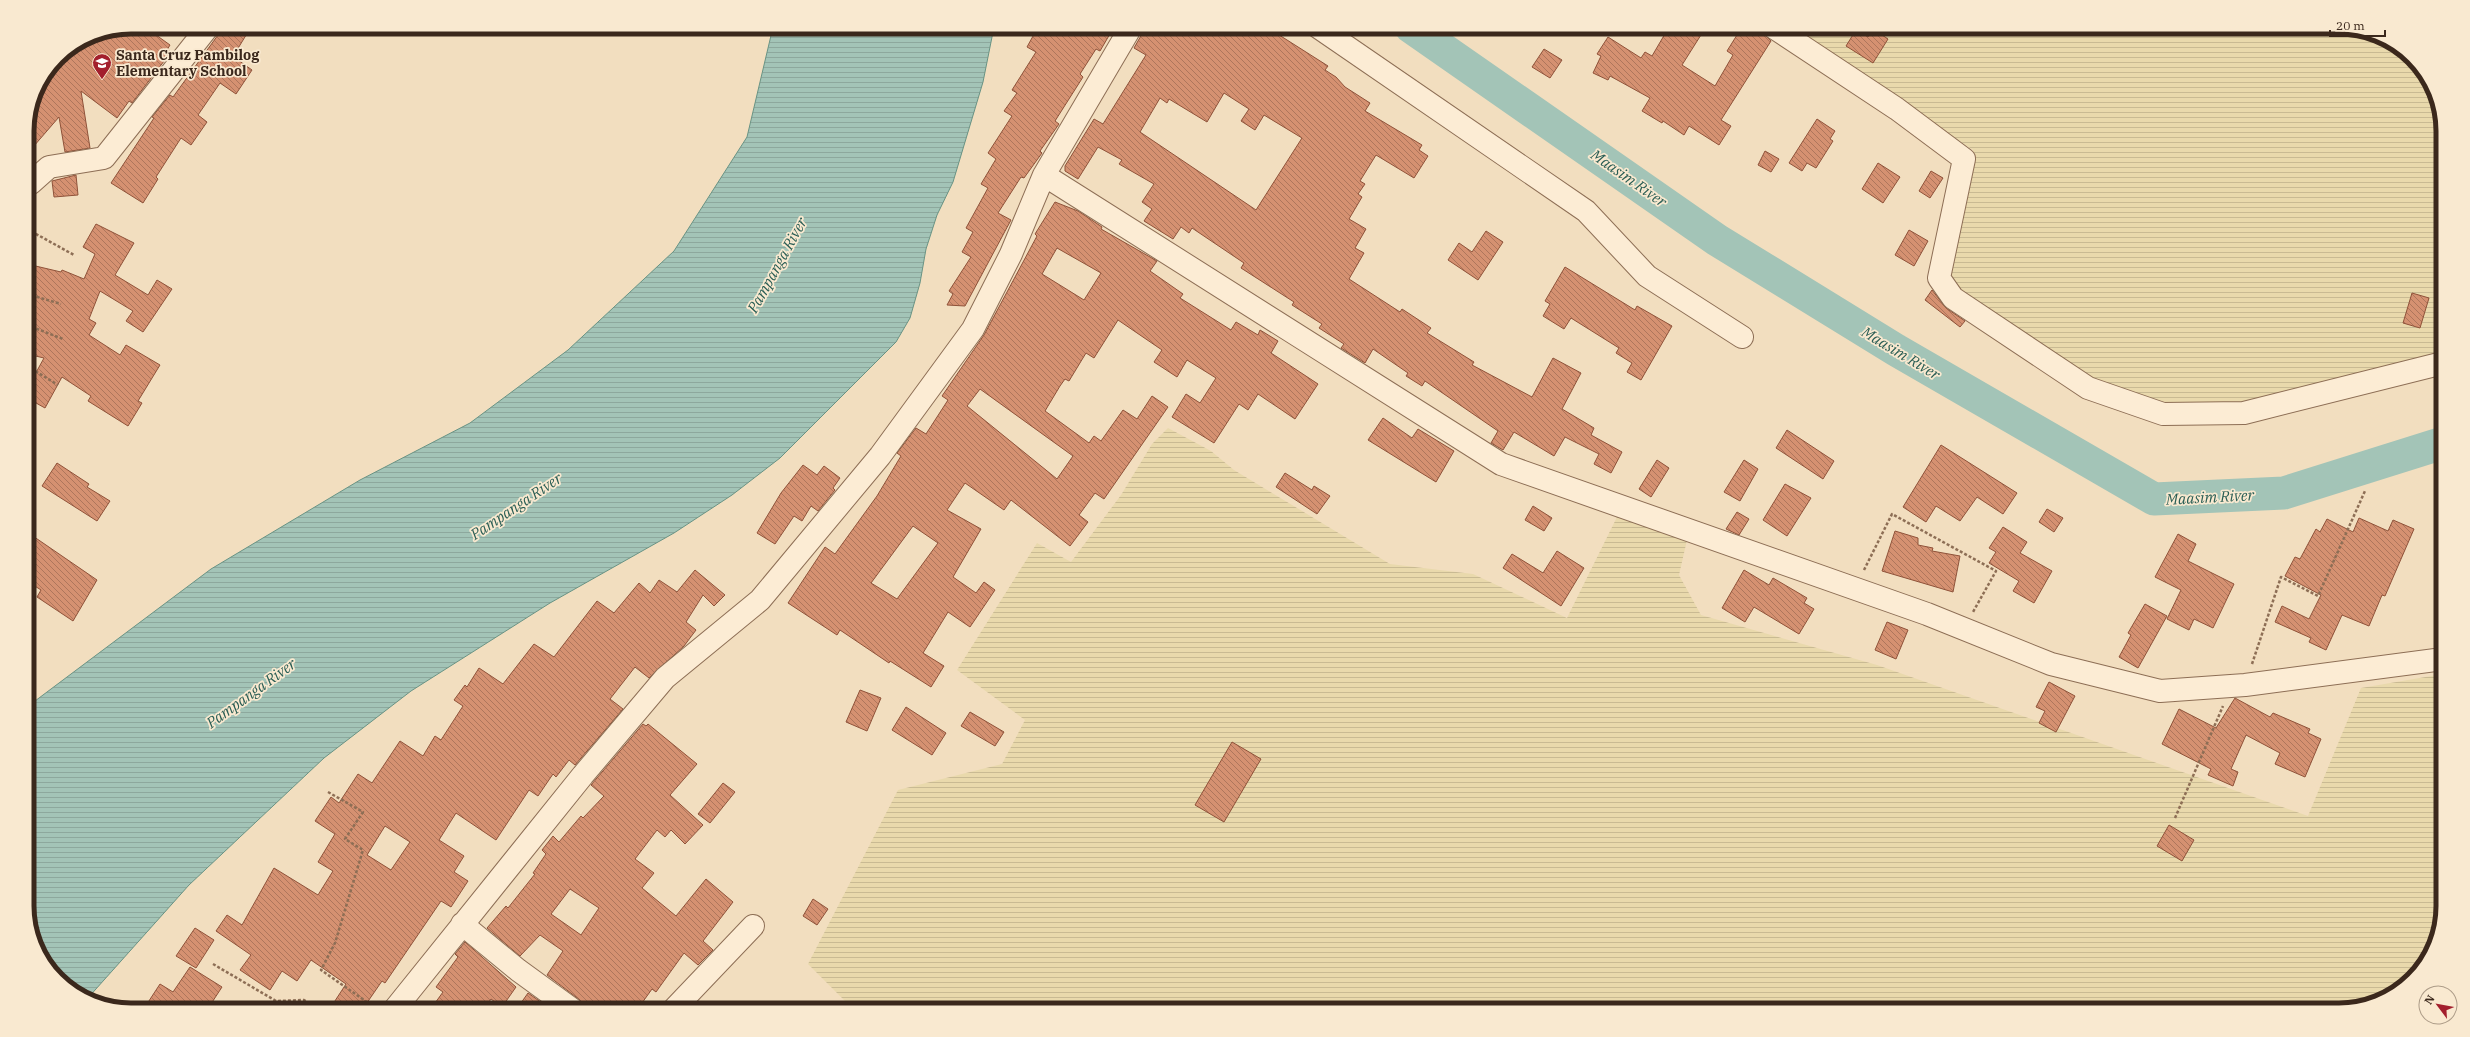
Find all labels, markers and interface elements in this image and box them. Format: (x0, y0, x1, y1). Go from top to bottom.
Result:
scale bar (2330, 12, 2385, 38)
text: 20 m (2336, 18, 2365, 33)
place label: Santa Cruz Pambilog Elementary School (116, 46, 260, 80)
school or university icon: Santa Cruz Pambilog Elementary School (91, 52, 113, 80)
water label: Maasim River (1587, 144, 1671, 211)
water label: Pampanga River (742, 214, 811, 317)
water label: Maasim River (1858, 322, 1944, 384)
water label: Pampanga River (466, 468, 566, 544)
water label: Maasim River (2165, 485, 2255, 509)
water label: Pampanga River (202, 654, 300, 732)
north arrow (2418, 985, 2458, 1025)
text: N (2421, 992, 2438, 1007)

